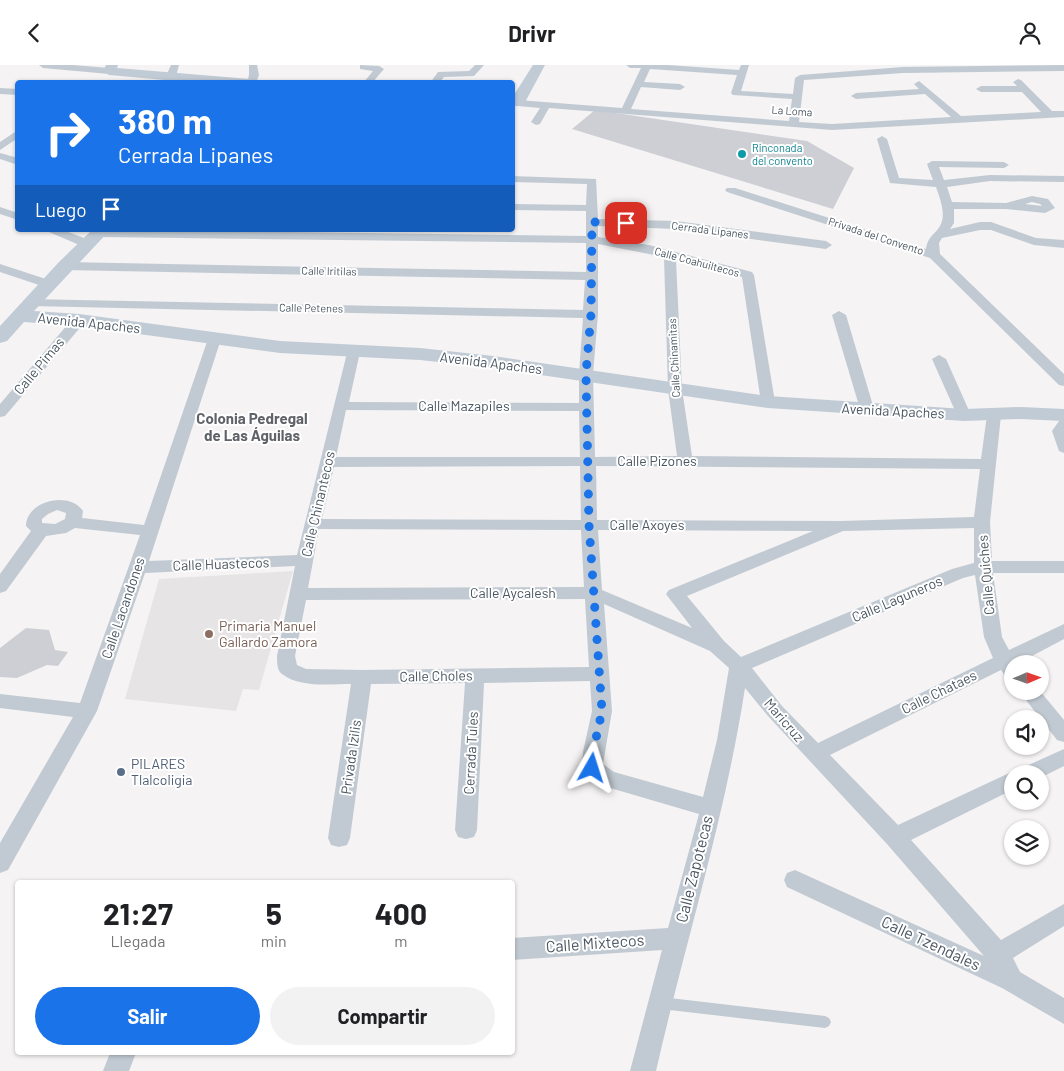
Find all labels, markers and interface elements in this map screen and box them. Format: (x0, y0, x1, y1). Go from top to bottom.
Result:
icon: back (20, 19, 48, 47)
icon: person (1016, 19, 1044, 47)
text: Drivr (508, 20, 556, 46)
text: 380 m (118, 99, 212, 141)
icon: right (35, 100, 100, 165)
street label: La Loma (771, 103, 813, 118)
text: Cerrada Lipanes (118, 141, 273, 167)
place label: Rinconada del convento (752, 141, 813, 167)
marker: Rinconada del convento (736, 148, 748, 160)
icon: arrive (97, 195, 125, 223)
text: Luego (35, 198, 87, 221)
pin (605, 202, 647, 244)
icon: arrive (612, 209, 640, 237)
street label: Privada del Convento (827, 214, 926, 257)
street label: Cerrada Lipanes (671, 218, 749, 241)
street label: Calle Coahuiltecos (653, 244, 741, 279)
street label: Calle Iritilas (301, 264, 357, 277)
street label: Calle Petenes (279, 300, 343, 315)
street label: Avenida Apaches (37, 309, 141, 336)
street label: Calle Chinamitas (665, 318, 682, 398)
street label: Calle Pimas (10, 333, 68, 398)
street label: Avenida Apaches (439, 348, 543, 377)
street label: Calle Mazapiles (418, 397, 510, 414)
street label: Avenida Apaches (841, 399, 945, 422)
district label: Colonia Pedregal de Las Águilas (196, 409, 308, 444)
street label: Calle Chinantecos (297, 449, 338, 558)
street label: Calle Pizones (617, 452, 697, 469)
street label: Calle Axoyes (610, 516, 685, 533)
street label: Calle Quiches (974, 534, 997, 616)
street label: Calle Huastecos (172, 553, 270, 574)
street label: Calle Lacandones (97, 555, 148, 661)
street label: Calle Laguneros (849, 572, 945, 625)
street label: Calle Aycalesh (470, 584, 556, 601)
place label: Primaria Manuel Gallardo Zamora (219, 617, 318, 650)
marker: Primaria Manuel Gallardo Zamora (203, 628, 215, 640)
north arrow (1004, 655, 1049, 700)
map controls (1004, 655, 1049, 865)
street label: Calle Choles (399, 666, 473, 685)
street label: Calle Chataes (898, 666, 979, 717)
street label: Maricruz (761, 694, 808, 745)
button: sound (1004, 710, 1049, 755)
street label: Cerrada Tules (460, 711, 481, 795)
street label: Privada Izilis (337, 718, 364, 795)
position arrow (565, 741, 617, 793)
place label: PILARES Tlalcoligia (131, 755, 192, 788)
button: search (1004, 765, 1049, 810)
marker: PILARES Tlalcoligia (115, 766, 127, 778)
street label: Calle Zapotecas (671, 813, 716, 924)
button: layers (1004, 820, 1049, 865)
text: 21:27 (103, 895, 173, 931)
text: 5 (266, 895, 282, 931)
text: 400 (375, 895, 427, 931)
street label: Calle Tzendales (879, 911, 984, 974)
street label: Calle Mixtecos (545, 930, 645, 955)
text: Llegada (110, 931, 165, 950)
text: min (261, 931, 287, 950)
text: m (394, 931, 407, 950)
button: Salir (35, 987, 260, 1045)
button: Compartir (270, 987, 495, 1045)

